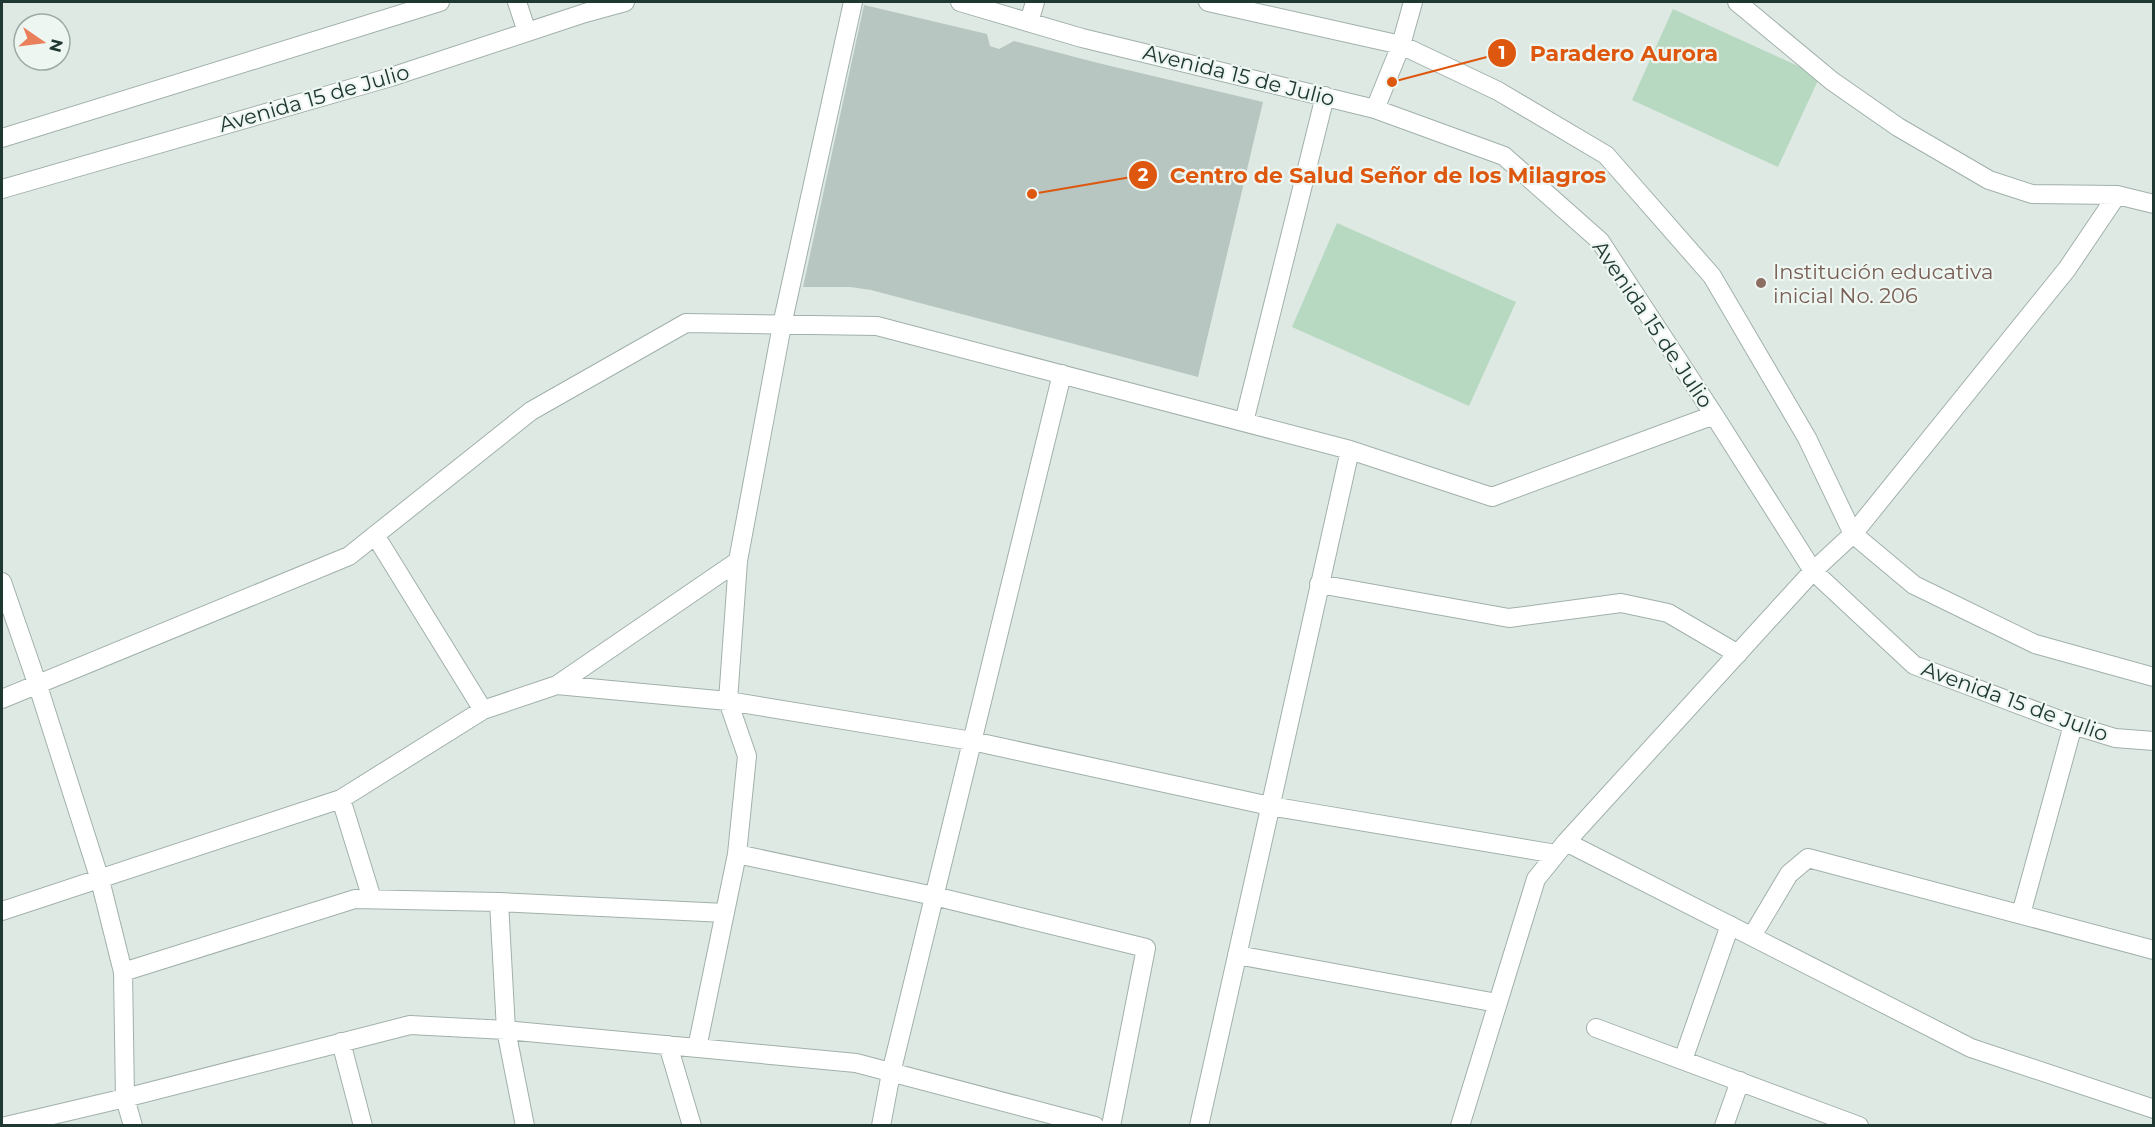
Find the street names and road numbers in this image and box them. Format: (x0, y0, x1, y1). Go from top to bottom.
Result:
street label: Avenida 15 de Julio (1141, 39, 1337, 111)
street label: Avenida 15 de Julio (216, 59, 412, 137)
street label: Avenida 15 de Julio (1588, 235, 1718, 413)
street label: Avenida 15 de Julio (1918, 656, 2112, 746)

